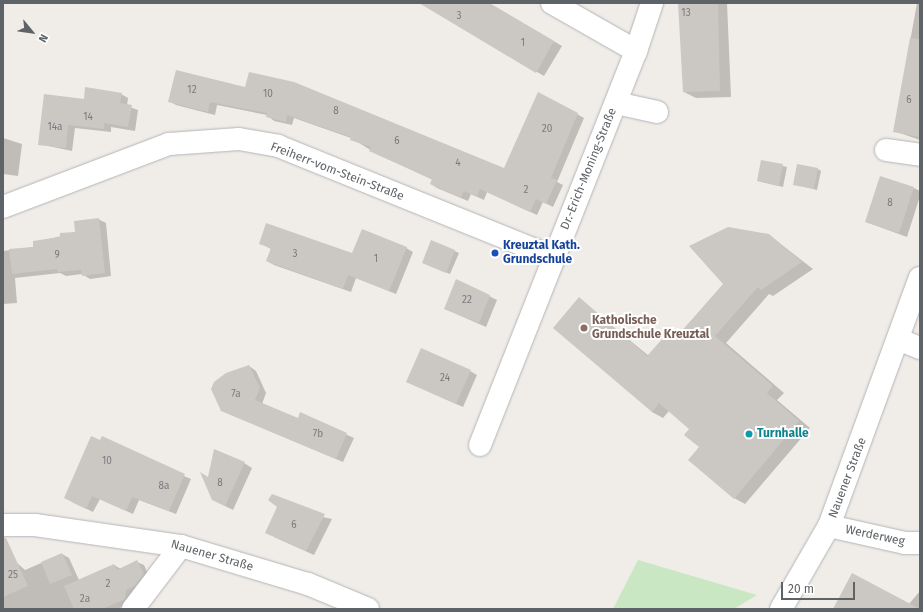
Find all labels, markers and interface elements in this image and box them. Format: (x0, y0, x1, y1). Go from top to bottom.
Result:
house number: 13 (681, 8, 691, 20)
house number: 3 (457, 11, 461, 23)
north arrow (12, 12, 52, 52)
text: N (35, 32, 50, 44)
house number: 1 (521, 38, 525, 50)
house number: 12 (187, 85, 197, 97)
house number: 10 (263, 89, 273, 101)
house number: 6 (906, 95, 912, 107)
house number: 8 (333, 106, 339, 118)
street label: Dr.-Erich-Moning-Straße (558, 106, 620, 232)
house number: 14 (83, 112, 93, 124)
house number: 14a (47, 122, 63, 134)
house number: 20 (542, 124, 552, 136)
house number: 6 (394, 136, 400, 148)
street label: Freiherr-vom-Stein-Straße (268, 140, 406, 204)
house number: 4 (455, 158, 461, 170)
house number: 2 (524, 185, 528, 197)
house number: 8 (887, 198, 893, 210)
place label: Kreuztal Kath. Grundschule (503, 239, 580, 267)
marker: Kreuztal Kath. Grundschule (490, 248, 500, 258)
house number: 3 (293, 249, 297, 261)
house number: 9 (54, 250, 60, 262)
house number: 1 (374, 254, 378, 266)
house number: 22 (462, 295, 472, 307)
place label: Katholische Grundschule Kreuztal (592, 314, 709, 342)
marker: Katholische Grundschule Kreuztal (579, 323, 589, 333)
house number: 24 (440, 373, 450, 385)
house number: 7a (231, 389, 241, 401)
place label: Turnhalle (757, 427, 809, 441)
house number: 7b (313, 429, 323, 441)
marker: Turnhalle (744, 429, 754, 439)
street label: Nauener Straße (826, 436, 870, 520)
house number: 10 (102, 456, 112, 468)
house number: 8 (217, 478, 223, 490)
house number: 8a (159, 481, 169, 493)
house number: 6 (291, 520, 297, 532)
street label: Werderweg (844, 523, 906, 549)
street label: Nauener Straße (169, 537, 255, 575)
house number: 25 (8, 570, 18, 582)
scale bar (783, 574, 857, 600)
house number: 2 (106, 579, 110, 591)
text: 20 m (788, 582, 814, 596)
house number: 2a (80, 594, 90, 606)

